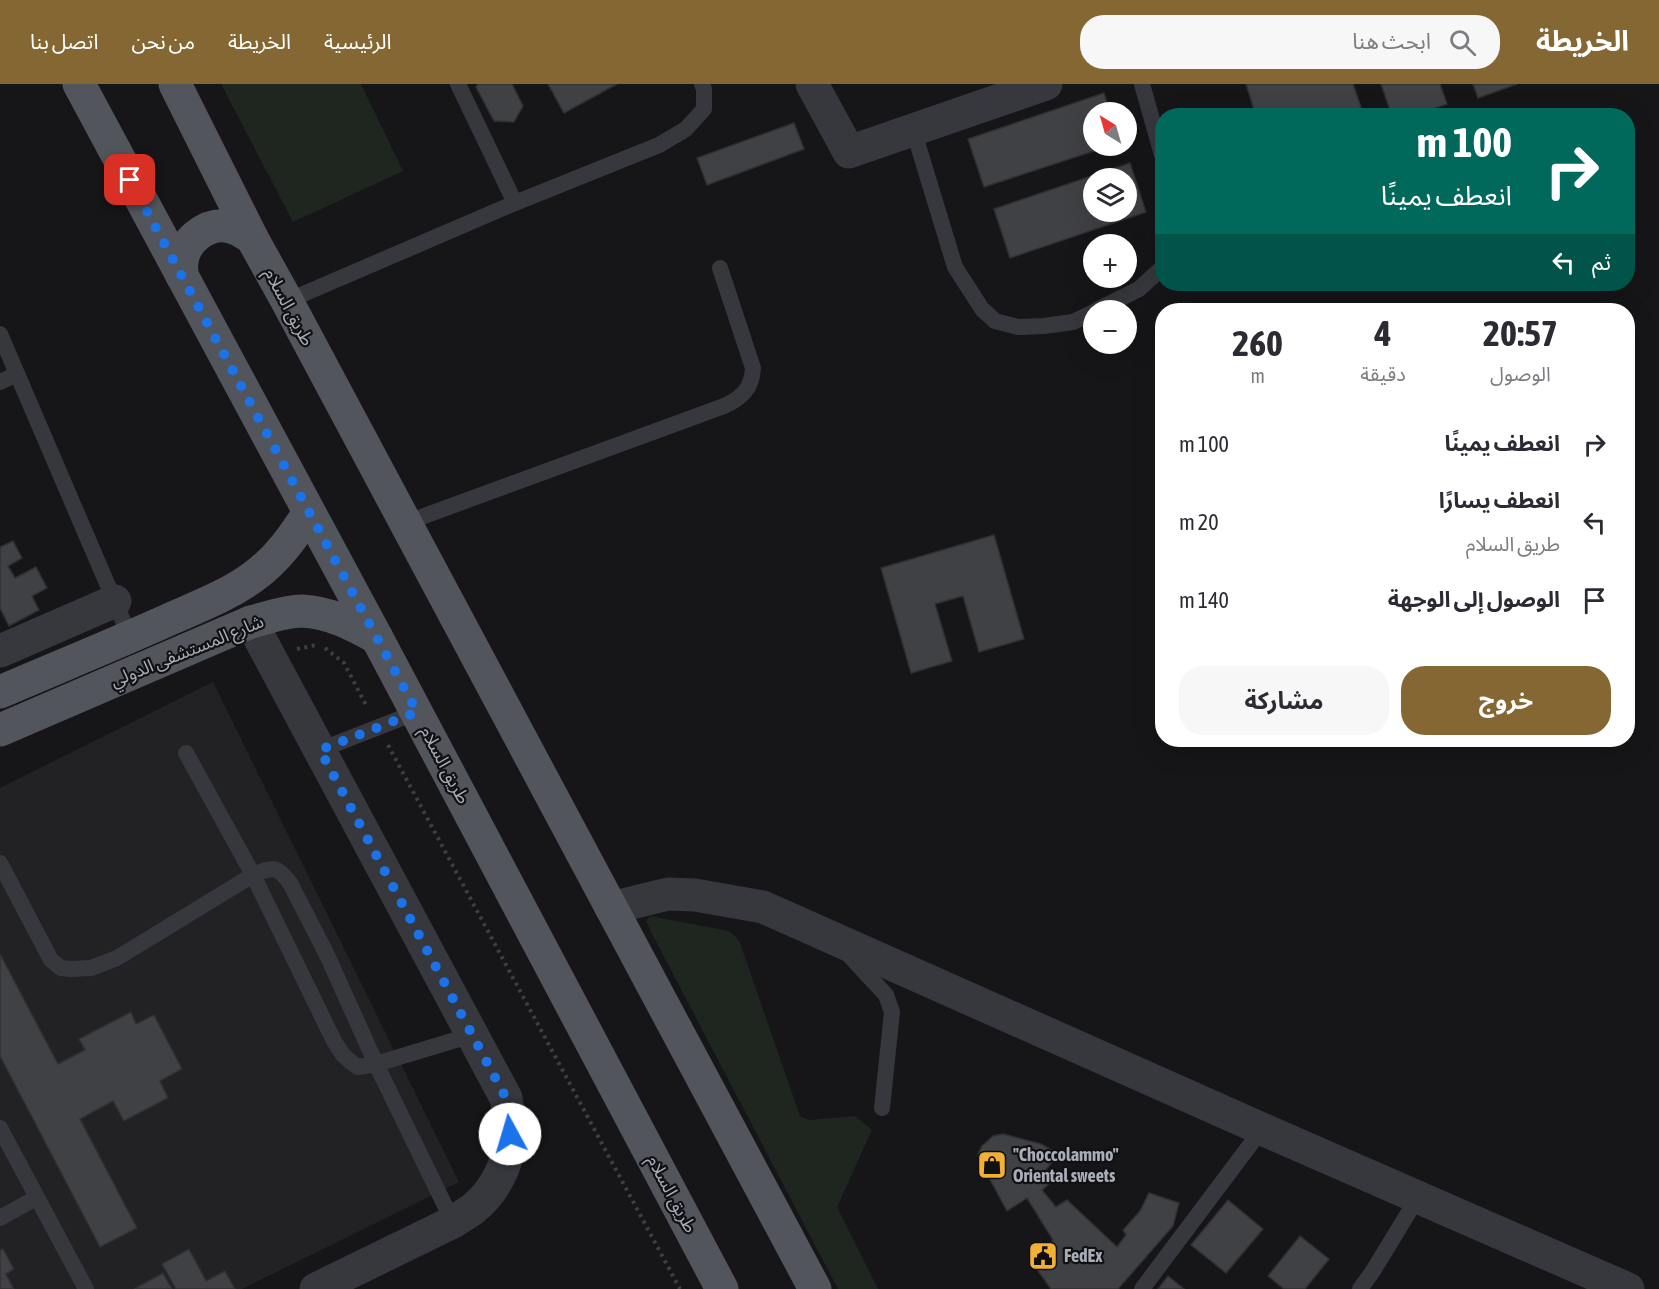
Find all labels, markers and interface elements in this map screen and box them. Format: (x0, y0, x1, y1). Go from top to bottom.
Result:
search box (1080, 15, 1500, 69)
text: الخريطة (1536, 25, 1629, 57)
icon: search (1446, 26, 1479, 59)
text: ابحث هنا (1352, 28, 1431, 54)
text: اتصل بنا (30, 29, 98, 53)
text: من نحن (131, 29, 195, 53)
text: الخريطة (228, 29, 291, 53)
text: الرئيسية (324, 29, 391, 53)
north arrow (1083, 102, 1137, 156)
map controls (1083, 102, 1137, 354)
text: 100 m (1417, 118, 1512, 166)
icon: right (1533, 132, 1611, 210)
pin (104, 154, 155, 205)
icon: arrive (113, 163, 146, 196)
button: layers (1083, 168, 1137, 222)
text: انعطف يمينًا (1381, 180, 1512, 211)
button: + (1083, 234, 1137, 288)
icon: left (1547, 246, 1580, 279)
text: ثم (1592, 249, 1611, 275)
street label: طريق السلام (257, 264, 319, 351)
button: − (1083, 300, 1137, 354)
text: 4 (1375, 312, 1391, 354)
text: 20:57 (1483, 312, 1558, 354)
text: 260 (1232, 322, 1283, 364)
text: دقيقة (1360, 362, 1406, 385)
text: الوصول (1490, 362, 1551, 385)
text: m (1250, 364, 1265, 387)
icon: right (1578, 428, 1611, 461)
text: انعطف يمينًا (1444, 430, 1560, 456)
text: 100 m (1179, 431, 1229, 457)
text: انعطف يسارًا (1439, 487, 1560, 513)
icon: left (1578, 506, 1611, 539)
text: 20 m (1179, 509, 1219, 535)
text: طريق السلام (1466, 532, 1560, 555)
icon: arrive (1578, 584, 1611, 617)
text: الوصول إلى الوجهة (1388, 586, 1560, 612)
text: 140 m (1179, 587, 1229, 613)
street label: شارع المستشفى الدولي (107, 610, 268, 695)
button: مشاركة (1179, 666, 1389, 735)
button: خروج (1401, 666, 1611, 735)
street label: طريق السلام (413, 722, 475, 809)
position arrow (478, 1102, 542, 1166)
place label: "Choccolammo" Oriental sweets (1013, 1144, 1119, 1186)
shop icon: "Choccolammo" Oriental sweets (976, 1149, 1008, 1181)
street label: طريق السلام (640, 1151, 702, 1238)
public building icon: FedEx (1027, 1240, 1059, 1272)
place label: FedEx (1064, 1245, 1103, 1266)

